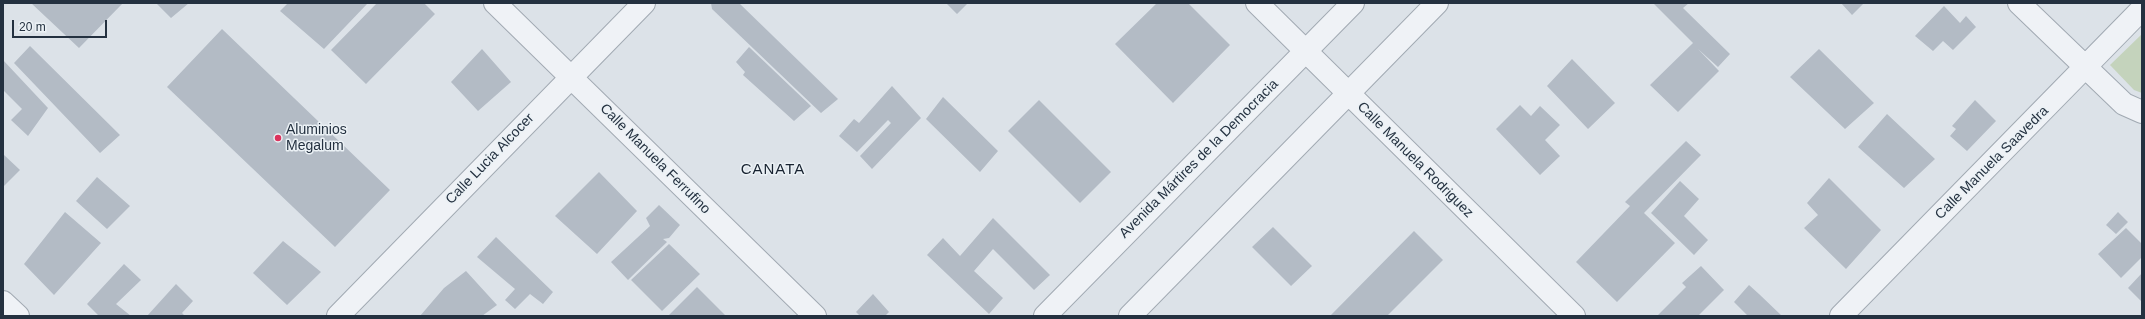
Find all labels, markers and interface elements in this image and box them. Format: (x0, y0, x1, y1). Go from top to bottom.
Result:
scale bar (14, 12, 109, 38)
text: 20 m (19, 20, 46, 34)
street label: Avenida Mártires de la Democracia (1116, 76, 1282, 242)
street label: Calle Manuela Rodriguez (1353, 98, 1477, 222)
street label: Calle Manuela Ferrufino (596, 100, 714, 218)
street label: Calle Manuela Saavedra (1932, 103, 2052, 223)
street label: Calle Lucia Alcocer (442, 110, 538, 208)
place label: Aluminios Megalum (286, 122, 347, 154)
marker: Aluminios Megalum (273, 133, 283, 143)
district label: CANATA (741, 161, 805, 179)

